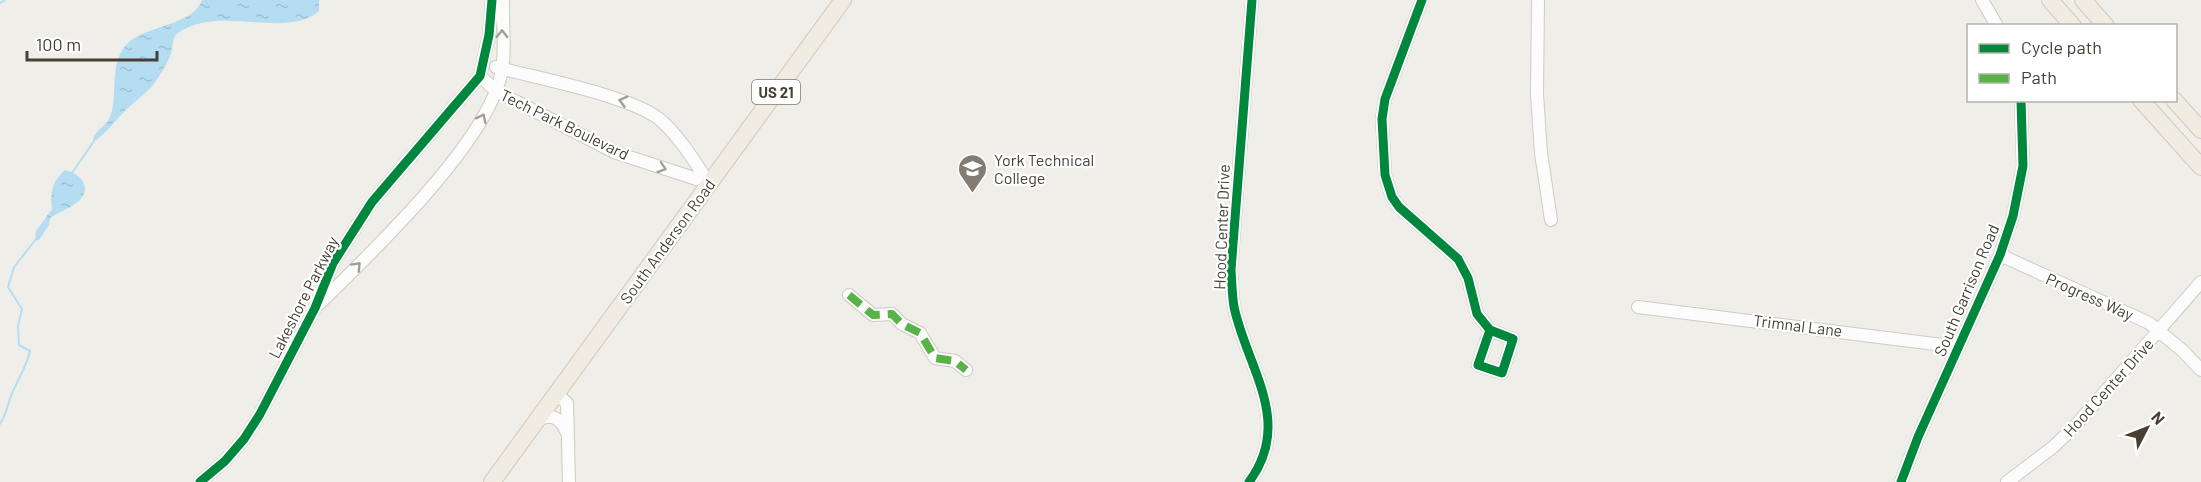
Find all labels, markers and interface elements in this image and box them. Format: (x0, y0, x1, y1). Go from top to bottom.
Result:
scale bar (27, 24, 158, 62)
legend (1967, 24, 2177, 102)
one-way arrow (496, 30, 508, 39)
text: 100 m (36, 33, 81, 55)
text: Cycle path (2021, 36, 2102, 58)
text: Path (2021, 66, 2057, 88)
road number: US 21 (752, 80, 800, 104)
street label: Tech Park Boulevard (498, 85, 632, 163)
one-way arrow (619, 96, 629, 109)
one-way arrow (475, 113, 487, 124)
place label: York Technical College (994, 150, 1094, 187)
school or university icon: York Technical College (957, 152, 989, 194)
one-way arrow (656, 161, 667, 173)
street label: Hood Center Drive (1209, 164, 1233, 290)
street label: South Anderson Road (615, 175, 719, 307)
street label: South Garrison Road (1930, 221, 2002, 359)
street label: Lakeshore Parkway (264, 232, 342, 361)
one-way arrow (350, 263, 361, 273)
street label: Progress Way (2043, 268, 2137, 324)
street label: Trimnal Lane (1752, 310, 1844, 340)
street label: Hood Center Drive (2059, 334, 2157, 440)
north arrow (2117, 398, 2177, 458)
text: N (2148, 407, 2169, 428)

